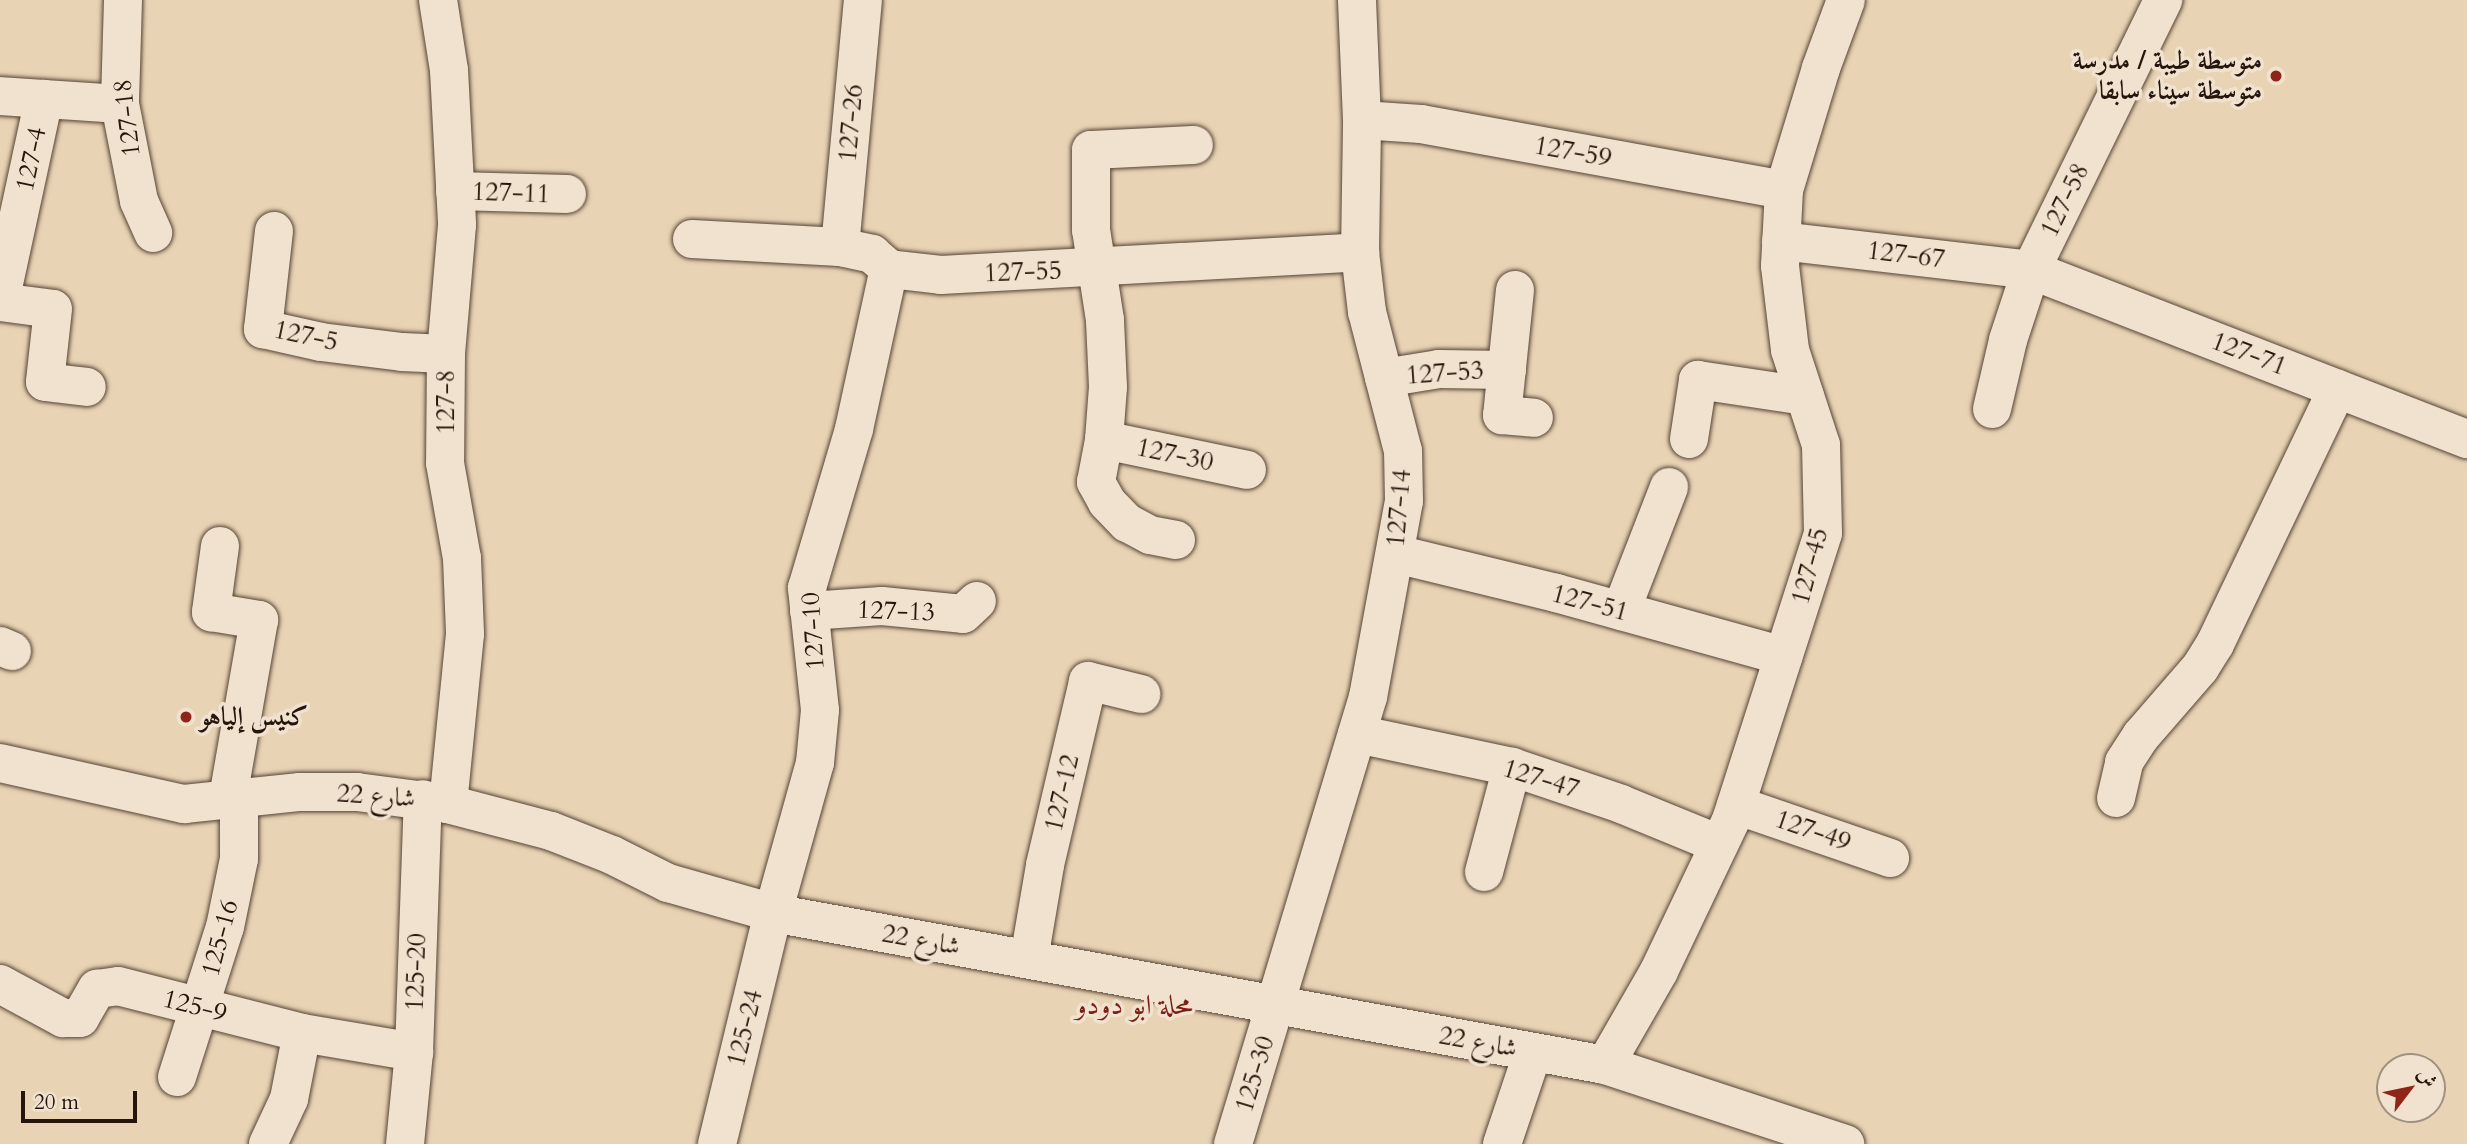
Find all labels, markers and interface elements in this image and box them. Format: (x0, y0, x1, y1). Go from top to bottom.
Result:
place label: متوسطة طيبة / مدرسة متوسطة سيناء سابقا (2073, 45, 2262, 106)
marker: متوسطة طيبة / مدرسة متوسطة سيناء سابقا (2268, 68, 2284, 84)
street label: 127-18 (107, 77, 147, 159)
street label: 127-26 (832, 83, 870, 163)
street label: 127-4 (9, 124, 53, 194)
street label: 127-59 (1532, 130, 1614, 174)
street label: 127-58 (2034, 158, 2096, 242)
street label: 127-11 (471, 176, 551, 210)
street label: 127-67 (1865, 235, 1947, 275)
street label: 127-55 (983, 255, 1063, 289)
street label: 127-5 (271, 314, 341, 358)
street label: 127-71 (2207, 325, 2291, 383)
street label: 127-53 (1405, 355, 1485, 391)
street label: 127-8 (430, 370, 462, 434)
street label: 127-30 (1134, 432, 1216, 478)
street label: 127-14 (1380, 468, 1418, 548)
street label: 127-45 (1785, 524, 1835, 608)
street label: 127-51 (1548, 578, 1632, 628)
street label: 127-10 (795, 591, 831, 671)
street label: 127-13 (856, 594, 936, 628)
place label: كنيس إلياهو (200, 701, 308, 733)
marker: كنيس إلياهو (178, 709, 194, 725)
street label: 127-12 (1038, 751, 1086, 835)
street label: 127-47 (1499, 753, 1583, 805)
street label: شارع 22 (336, 778, 416, 814)
street label: 127-49 (1771, 804, 1855, 858)
street label: 125-16 (195, 896, 245, 980)
street label: شارع 22 (880, 918, 962, 962)
street label: 125-20 (399, 932, 433, 1012)
street label: 125-9 (160, 983, 230, 1029)
street label: 125-24 (720, 986, 770, 1070)
district label: محلة ابو دودو (1075, 988, 1193, 1022)
street label: شارع 22 (1437, 1020, 1519, 1064)
street label: 125-30 (1229, 1032, 1281, 1116)
north arrow (2376, 1053, 2446, 1123)
text: ش (2411, 1063, 2443, 1093)
scale bar (24, 1078, 140, 1122)
text: 20 m (34, 1088, 79, 1117)

